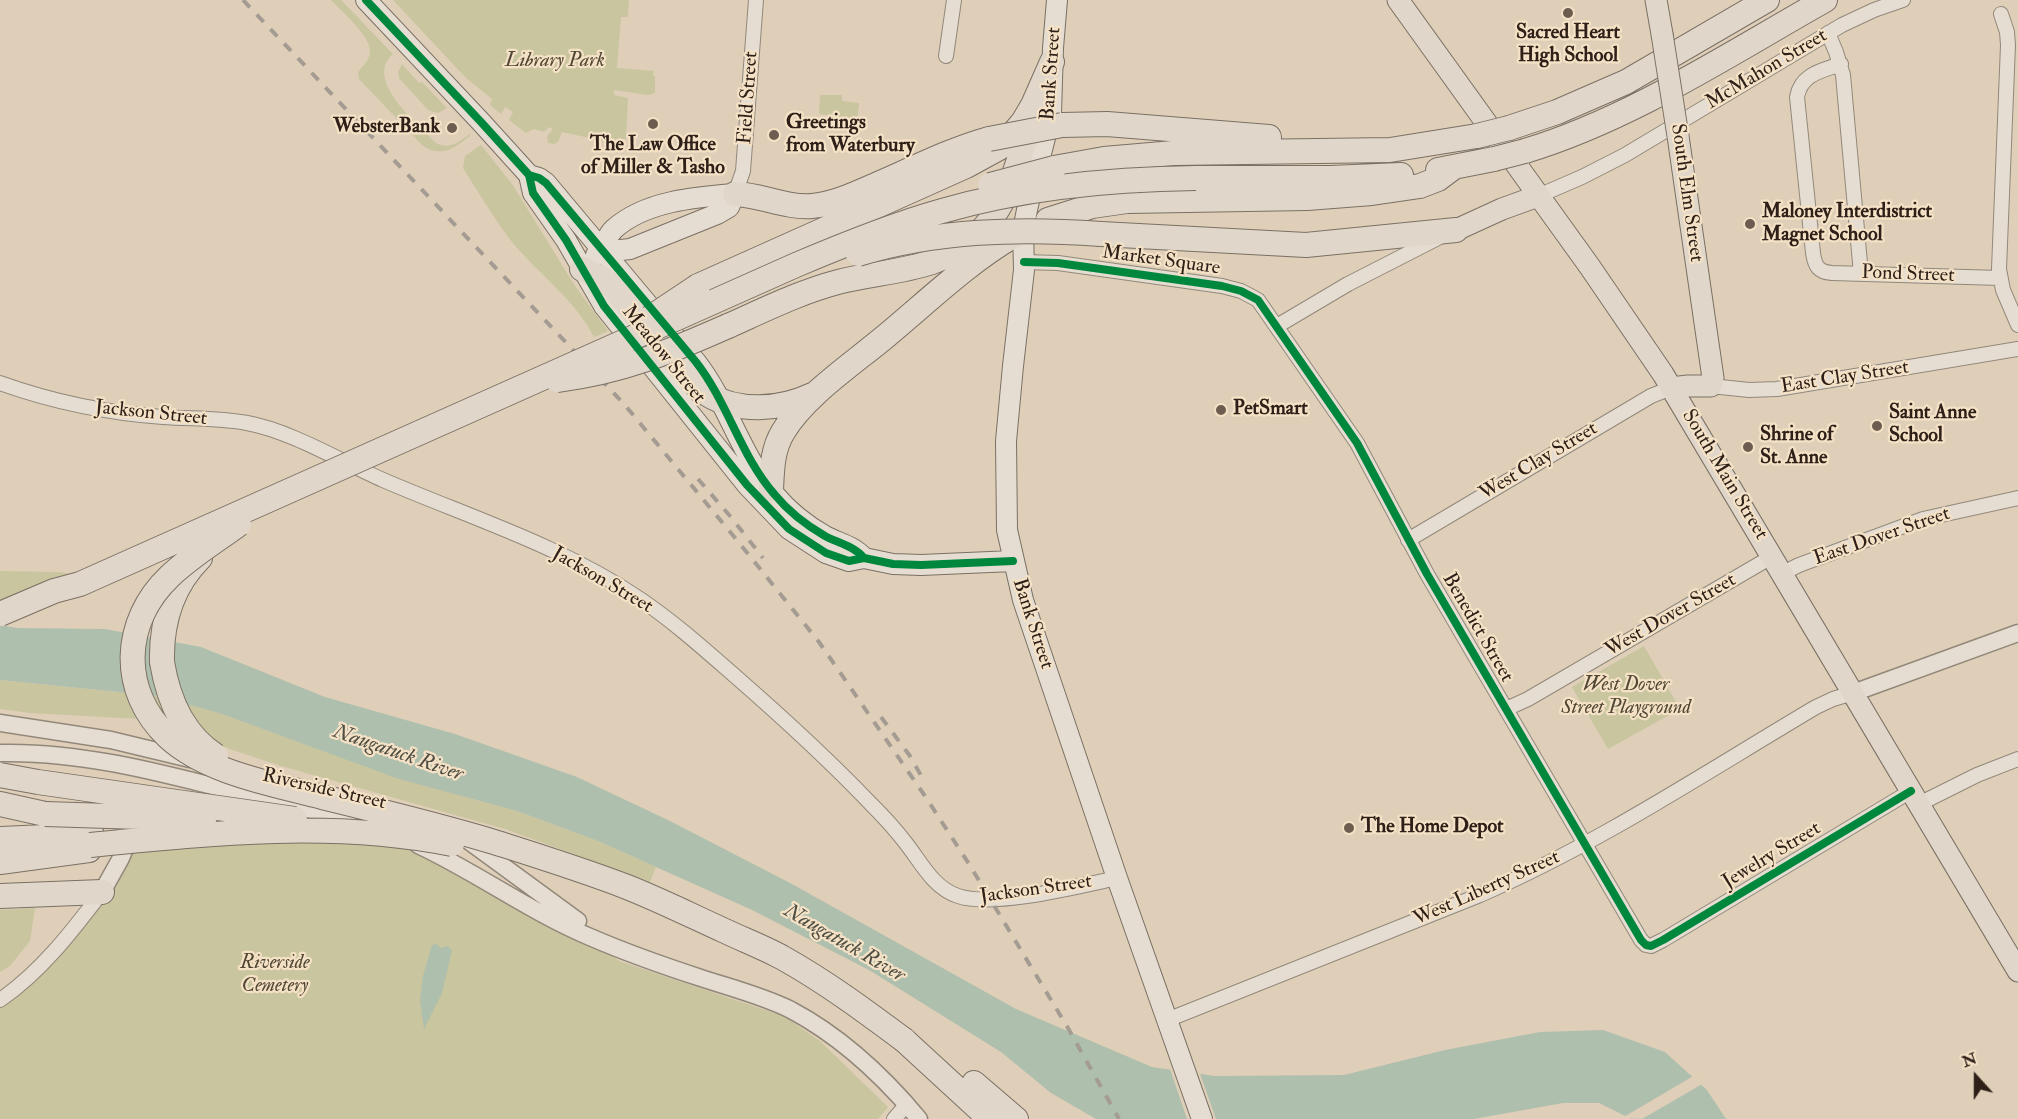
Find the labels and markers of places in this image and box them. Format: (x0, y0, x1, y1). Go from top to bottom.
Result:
marker: Sacred Heart High School (1561, 6, 1575, 20)
place label: Sacred Heart High School (1516, 22, 1620, 69)
place label: Greetings from Waterbury (786, 112, 915, 159)
place label: WebsterBank (333, 116, 440, 140)
marker: The Law Office of Miller & Tasho (646, 117, 660, 131)
marker: WebsterBank (445, 121, 459, 135)
marker: Greetings from Waterbury (767, 128, 781, 142)
place label: The Law Office of Miller & Tasho (581, 134, 725, 181)
place label: Maloney Interdistrict Magnet School (1762, 201, 1932, 248)
marker: Maloney Interdistrict Magnet School (1743, 217, 1757, 231)
place label: PetSmart (1233, 398, 1308, 422)
place label: Saint Anne School (1889, 402, 1976, 449)
marker: PetSmart (1214, 403, 1228, 417)
marker: Saint Anne School (1870, 419, 1884, 433)
place label: Shrine of St. Anne (1760, 424, 1833, 471)
marker: Shrine of St. Anne (1741, 440, 1755, 454)
place label: The Home Depot (1361, 816, 1504, 840)
marker: The Home Depot (1342, 821, 1356, 835)

